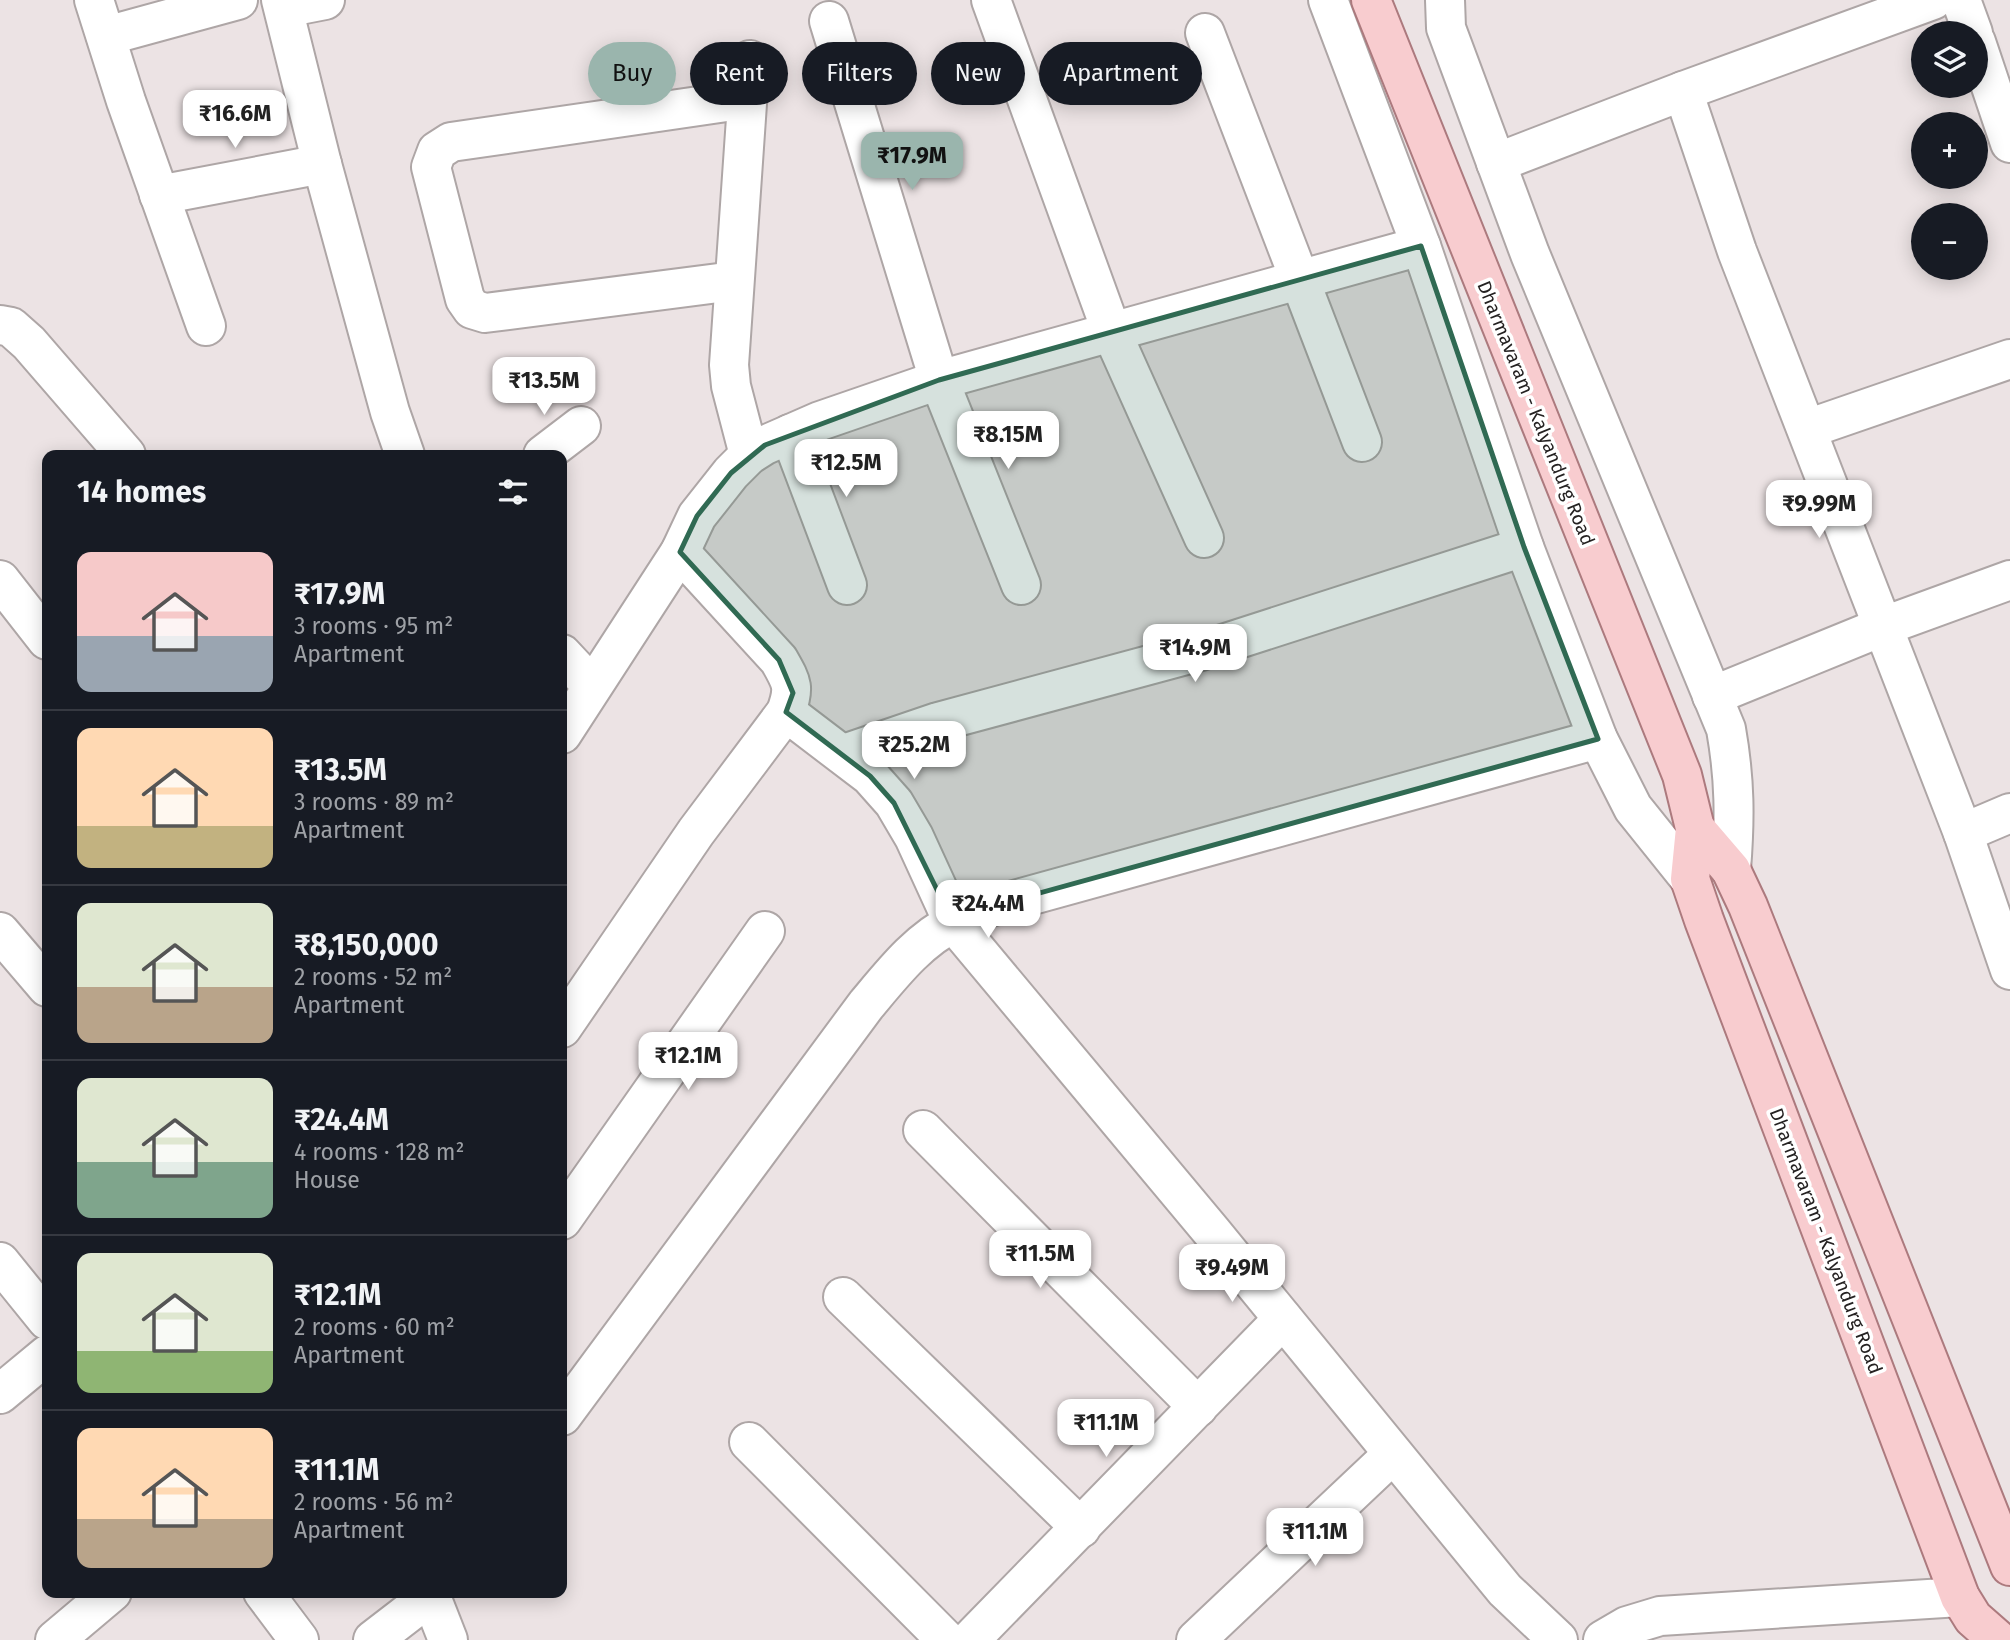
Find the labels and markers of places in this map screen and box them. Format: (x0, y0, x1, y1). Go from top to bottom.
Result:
pin: ₹16.6M (178, 90, 292, 150)
pin: ₹17.9M (855, 132, 969, 192)
pin: ₹13.5M (487, 358, 601, 417)
pin: ₹8.15M (951, 412, 1065, 471)
pin: ₹12.5M (789, 440, 903, 499)
pin: ₹9.99M (1762, 480, 1876, 540)
pin: ₹14.9M (1138, 624, 1252, 684)
pin: ₹25.2M (857, 722, 971, 781)
pin: ₹24.4M (931, 880, 1045, 940)
pin: ₹12.1M (631, 1032, 745, 1092)
pin: ₹11.5M (983, 1230, 1097, 1290)
pin: ₹9.49M (1175, 1244, 1289, 1304)
pin: ₹11.1M (1049, 1400, 1163, 1459)
pin: ₹11.1M (1258, 1508, 1372, 1568)

